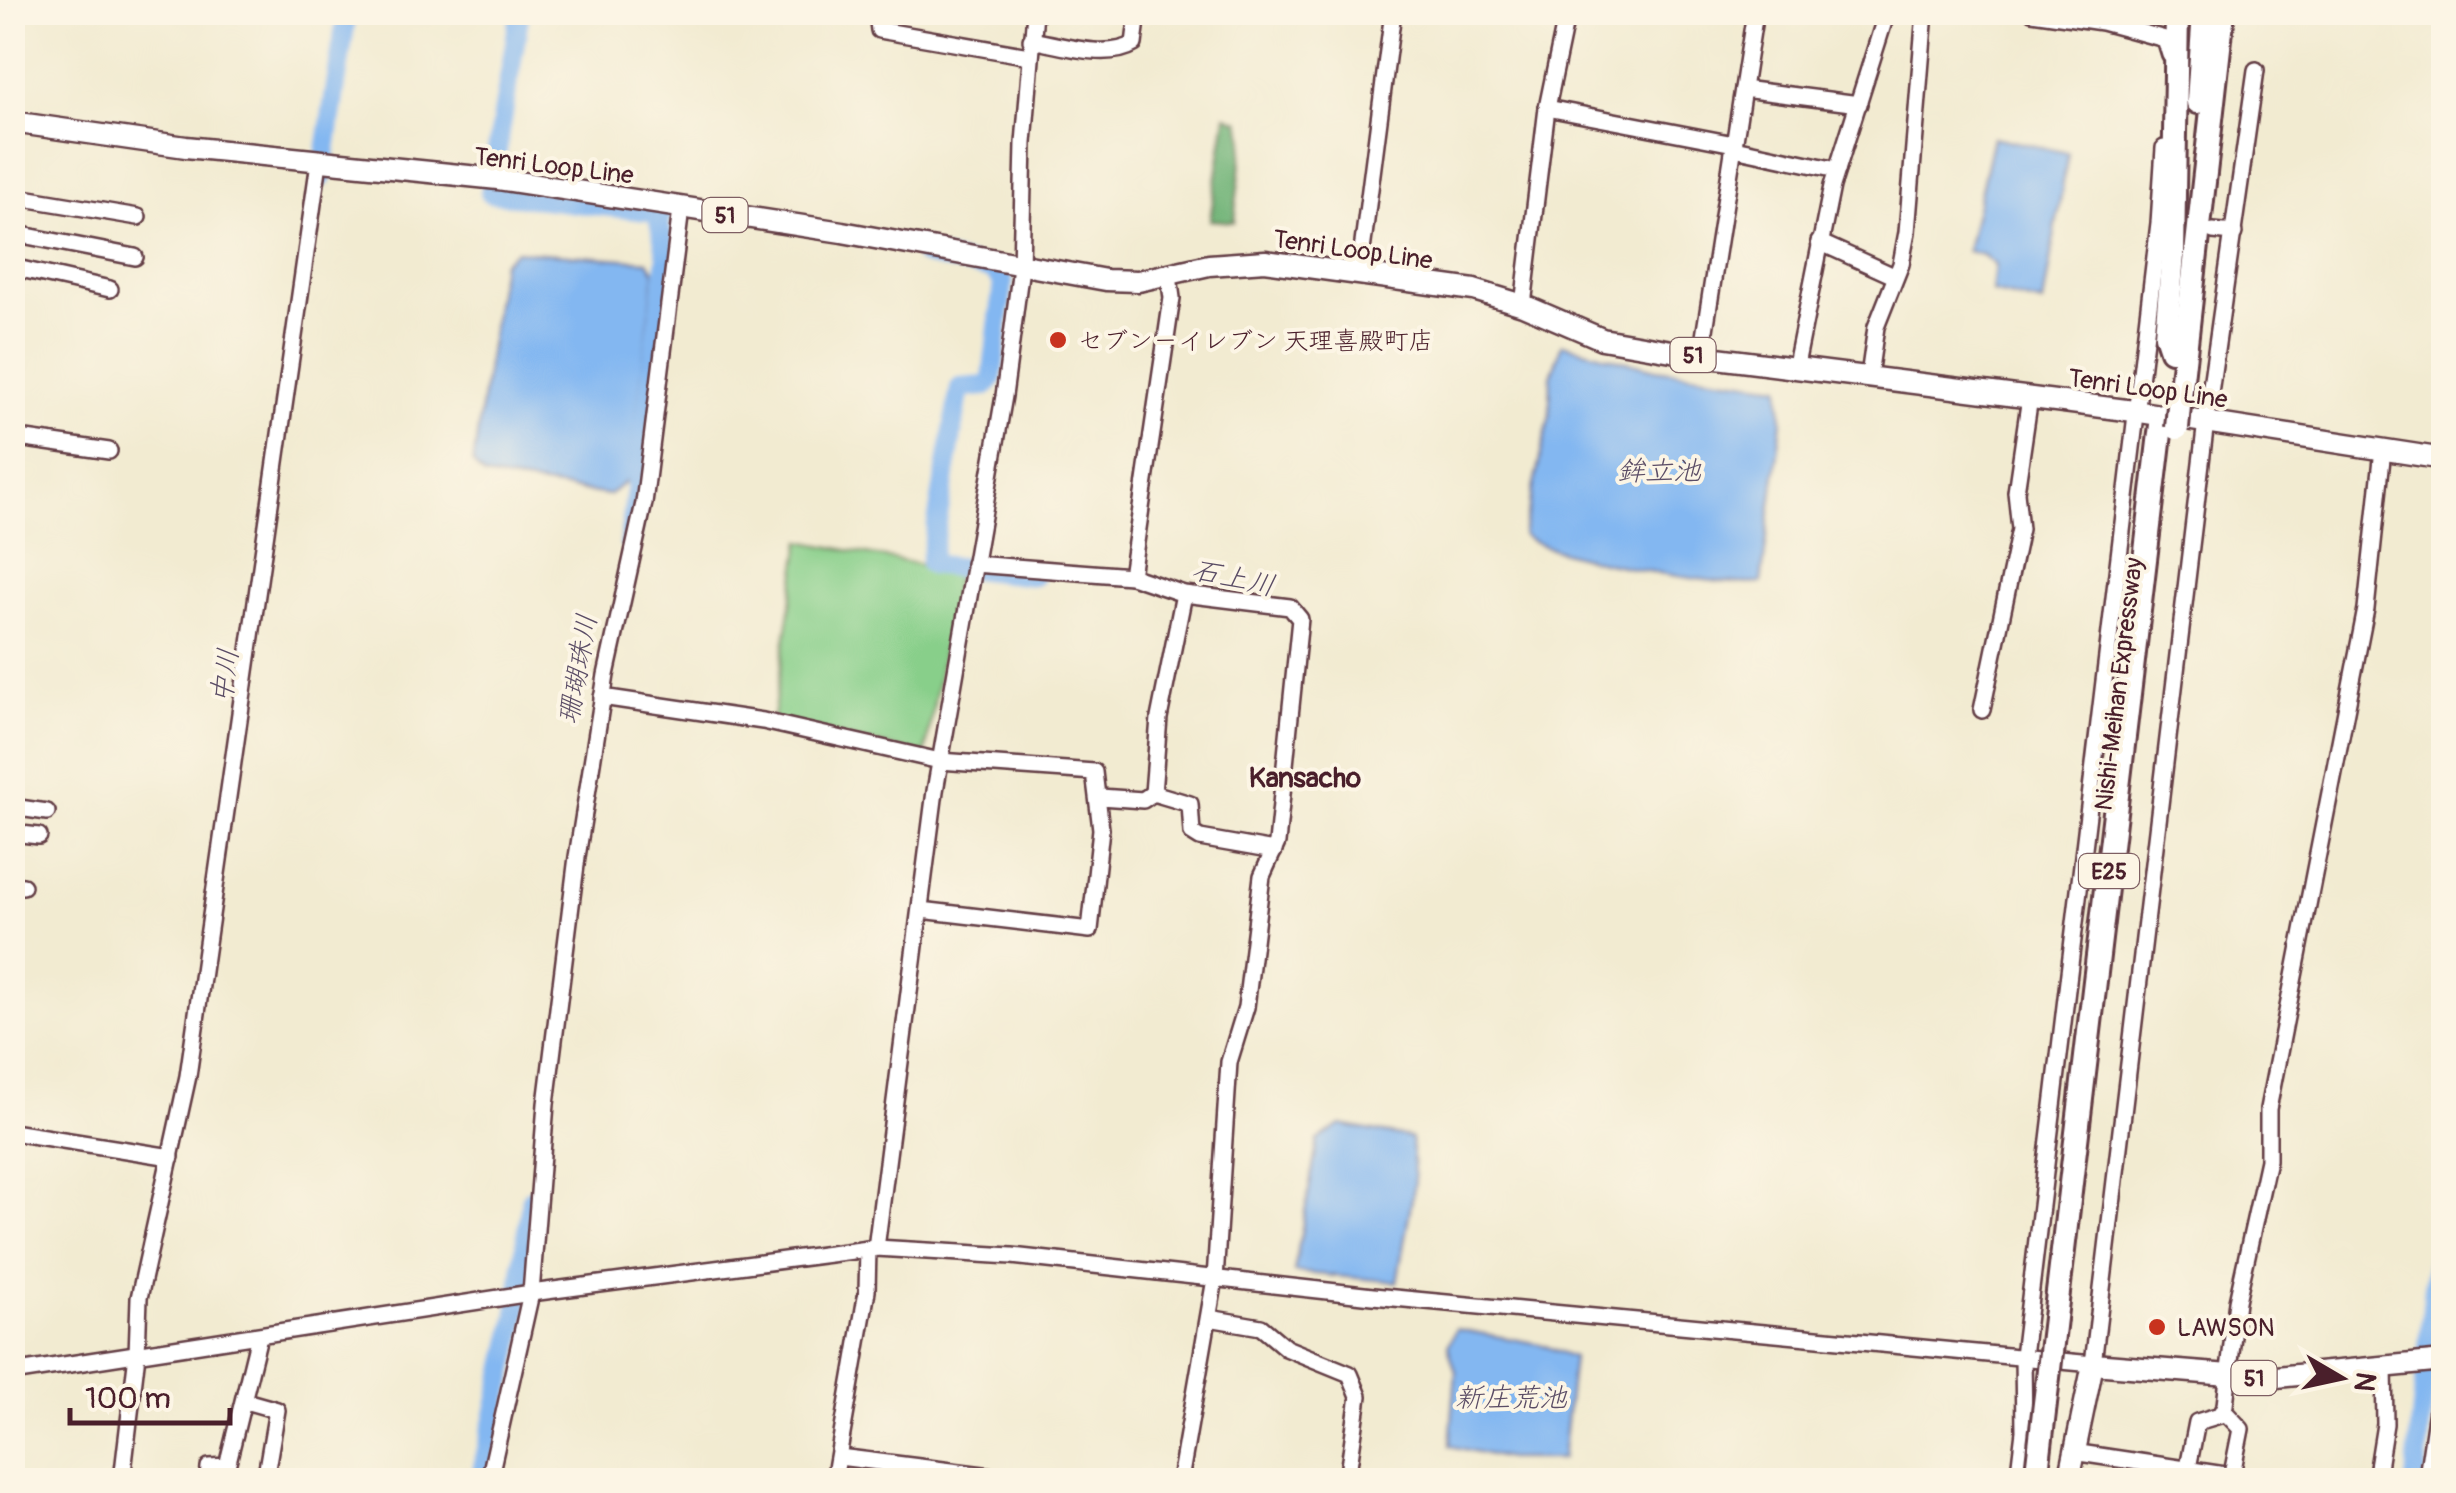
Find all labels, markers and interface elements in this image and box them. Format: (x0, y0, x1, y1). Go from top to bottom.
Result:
street label: Tenri Loop Line (472, 141, 636, 192)
road number: 51 (702, 198, 748, 232)
street label: Tenri Loop Line (1271, 224, 1435, 277)
place label: セブン－イレブン 天理喜殿町店 (1078, 326, 1433, 357)
marker: セブン－イレブン 天理喜殿町店 (1047, 329, 1069, 351)
road number: 51 (1670, 338, 1716, 372)
street label: Tenri Loop Line (2066, 363, 2230, 416)
water label: 鉾立池 (1617, 454, 1702, 489)
water label: 石上川 (1189, 553, 1278, 604)
street label: Nishi-Meihan Expressway (2089, 555, 2150, 813)
water label: 珊瑚珠川 (552, 611, 605, 727)
water label: 中川 (204, 646, 247, 706)
district label: Kansacho (1249, 761, 1361, 796)
road number: E25 (2079, 854, 2139, 888)
place label: LAWSON (2177, 1313, 2275, 1344)
marker: LAWSON (2146, 1316, 2168, 1338)
north arrow (2291, 1328, 2391, 1428)
road number: 51 (2232, 1361, 2276, 1395)
scale bar (70, 1363, 230, 1425)
text: N (2345, 1370, 2383, 1394)
text: 100 m (85, 1380, 171, 1417)
water label: 新庄荒池 (1455, 1381, 1568, 1416)

